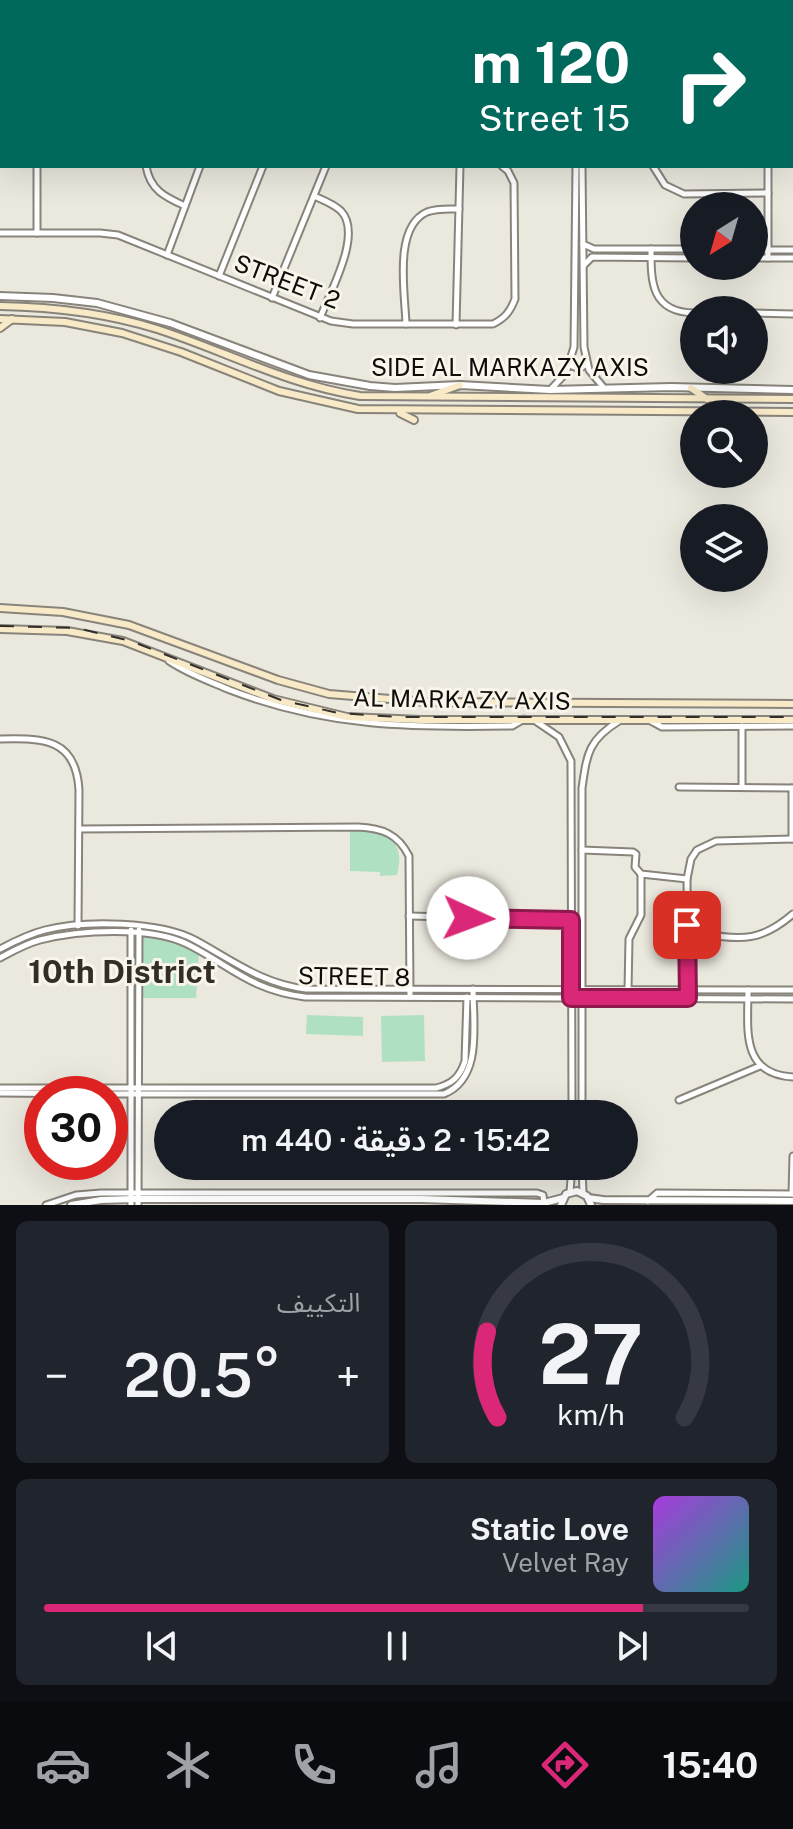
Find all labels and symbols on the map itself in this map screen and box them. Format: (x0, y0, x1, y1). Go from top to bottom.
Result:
north arrow (680, 192, 768, 280)
street label: STREET 2 (231, 248, 344, 314)
street label: SIDE AL MARKAZY AXIS (371, 353, 649, 381)
street label: AL MARKAZY AXIS (353, 683, 571, 715)
position arrow (426, 876, 510, 960)
pin (653, 891, 721, 959)
district label: 10th District (28, 953, 216, 990)
street label: STREET 8 (298, 961, 410, 991)
speed limit sign: 30 (24, 1076, 128, 1180)

